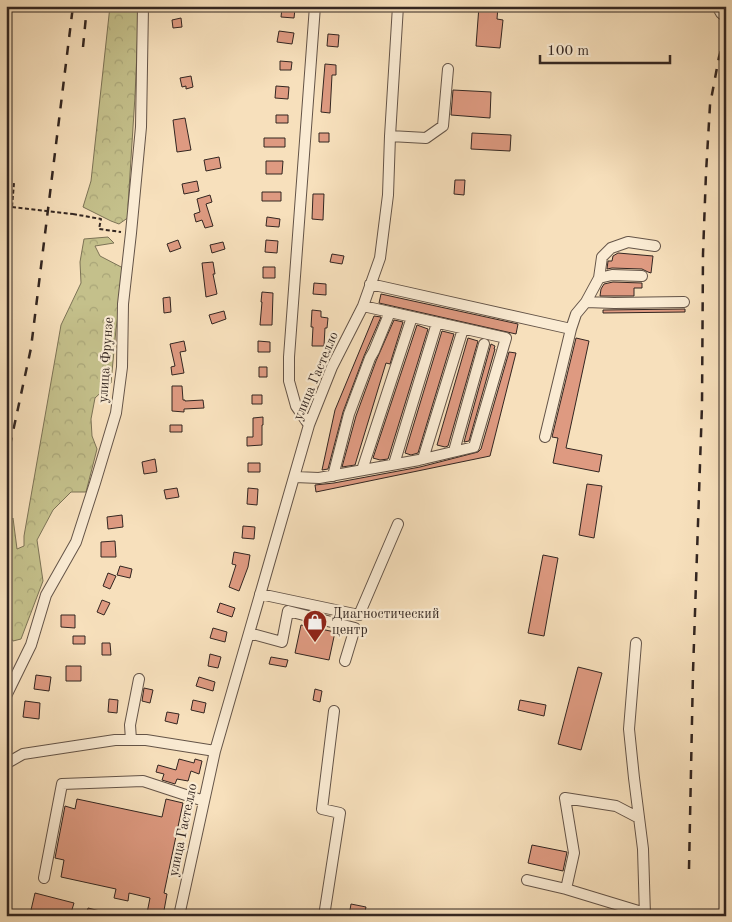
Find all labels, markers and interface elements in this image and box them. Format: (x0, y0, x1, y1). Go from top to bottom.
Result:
scale bar (540, 32, 670, 64)
text: 100 m (547, 44, 589, 59)
street label: улица Фрунзе (96, 317, 116, 403)
street label: улица Гастелло (291, 329, 341, 423)
place label: Диагностический центр (332, 607, 439, 637)
shop icon: Диагностический центр (302, 609, 328, 643)
street label: улица Гастелло (166, 782, 200, 878)

